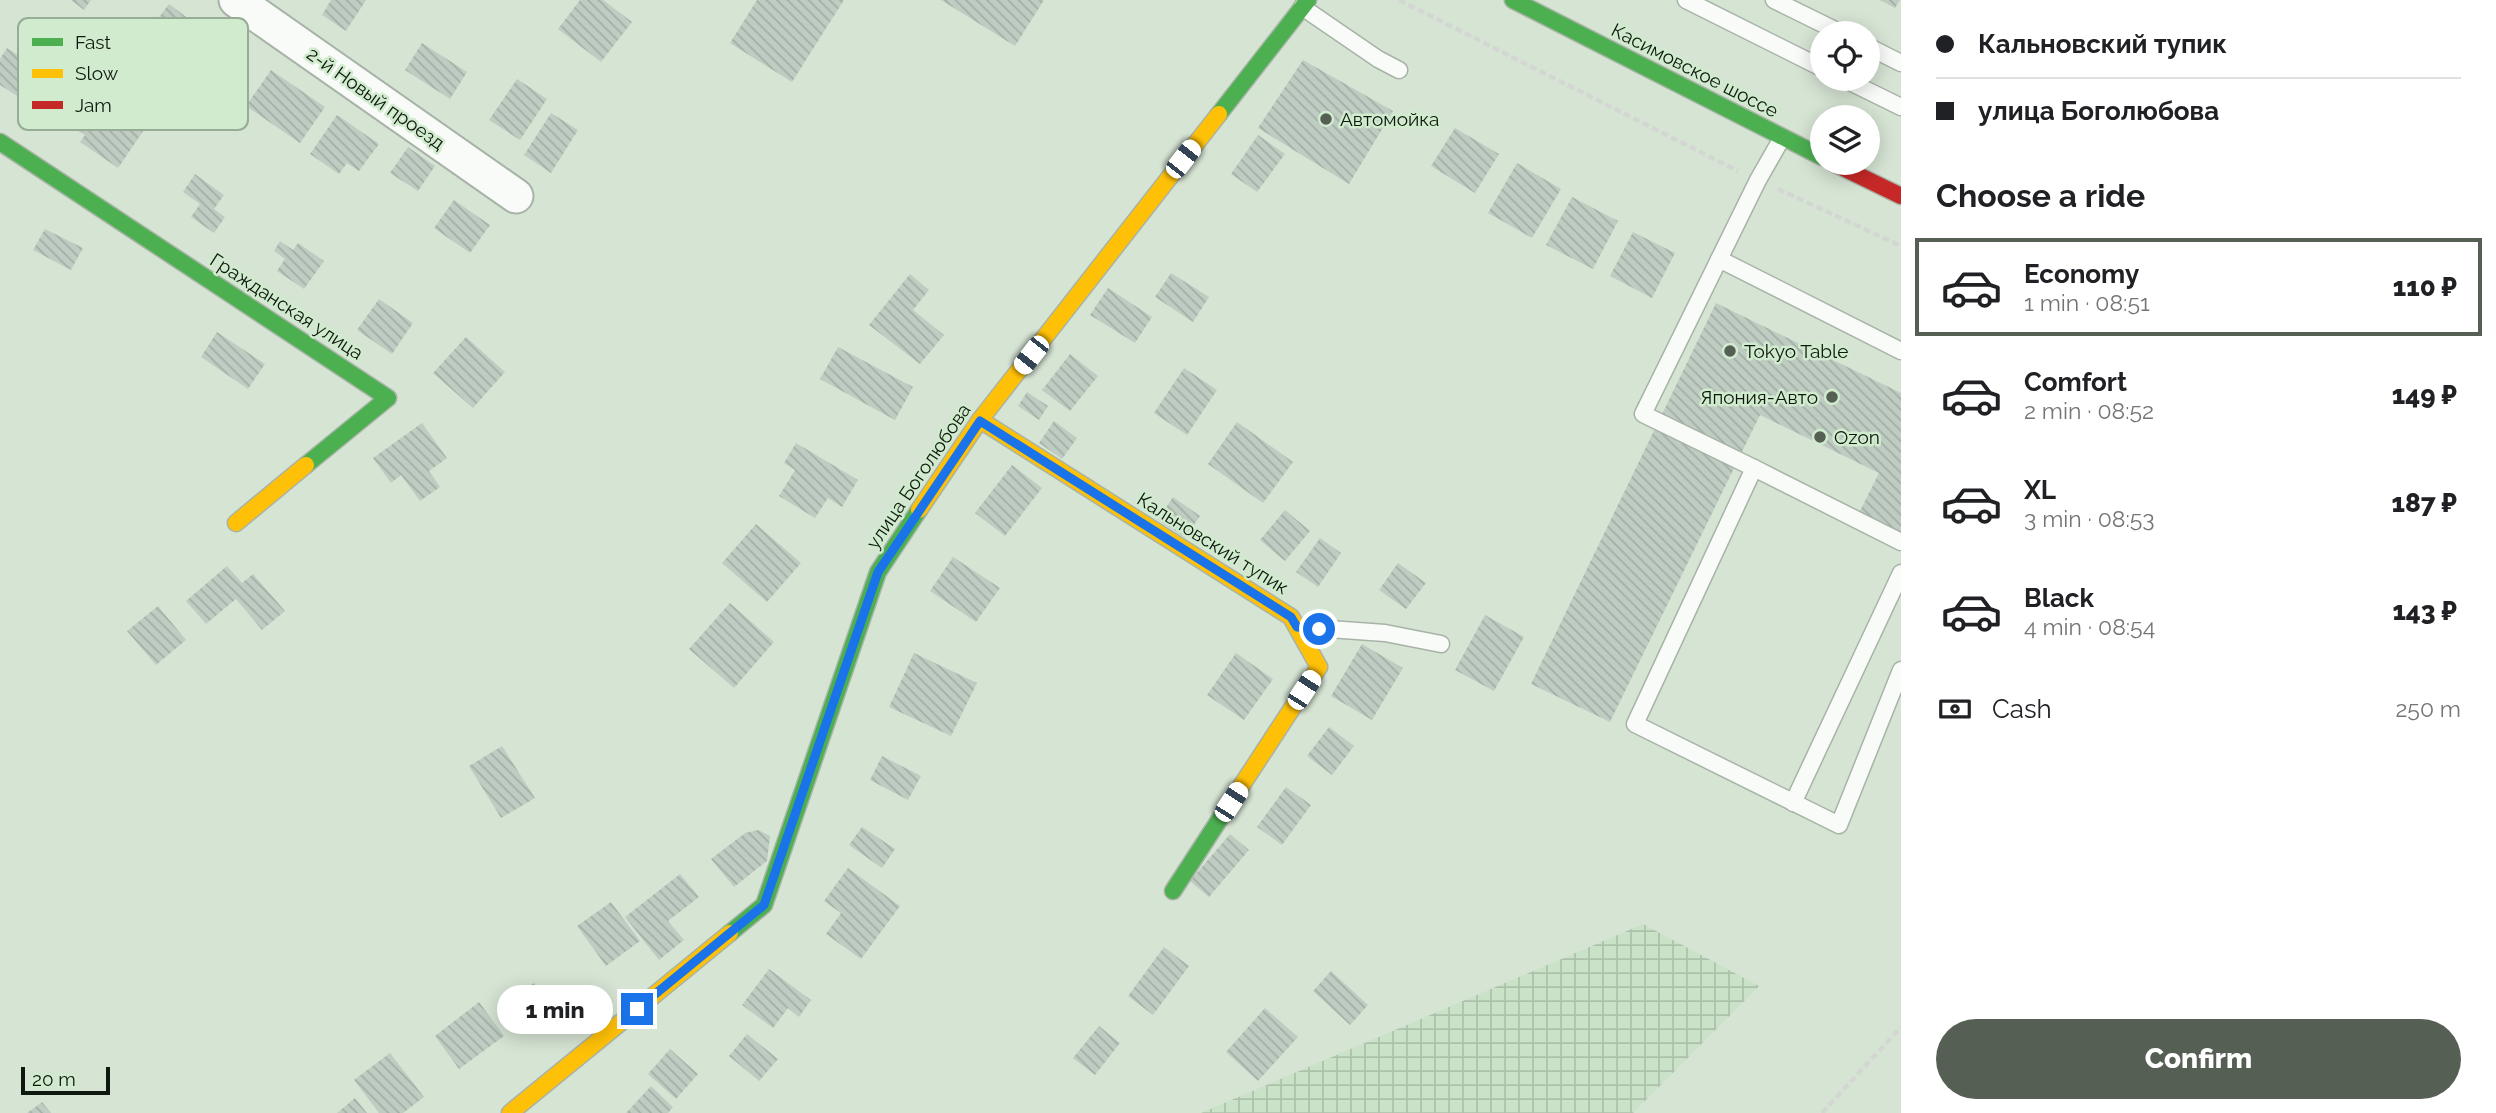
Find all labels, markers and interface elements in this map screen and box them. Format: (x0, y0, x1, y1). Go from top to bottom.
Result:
legend (18, 18, 248, 130)
street label: Касимовское шоссе (1608, 18, 1782, 122)
map controls (1810, 21, 1880, 175)
button: locate (1810, 21, 1880, 91)
text: Кальновский тупик (1978, 29, 2227, 59)
text: Fast (75, 31, 111, 53)
street label: 2-й Новый проезд (303, 42, 449, 154)
text: Slow (75, 62, 119, 84)
text: Jam (75, 94, 112, 116)
text: улица Боголюбова (1978, 96, 2219, 126)
button: layers (1810, 105, 1880, 175)
place label: Автомойка (1340, 108, 1439, 130)
marker: Автомойка (1318, 111, 1334, 127)
car (1162, 136, 1205, 182)
text: Choose a ride (1936, 177, 2145, 214)
street label: Гражданская улица (206, 248, 368, 364)
icon: car (1940, 256, 2003, 319)
text: Economy (2024, 259, 2139, 289)
text: 110 ₽ (2393, 272, 2457, 302)
text: 1 min · 08:51 (2024, 289, 2150, 316)
car (1010, 332, 1053, 378)
place label: Tokyo Table (1744, 340, 1848, 362)
marker: Tokyo Table (1722, 343, 1738, 359)
icon: car (1940, 364, 2003, 427)
text: Comfort (2024, 367, 2127, 397)
text: 149 ₽ (2392, 380, 2457, 410)
place label: Япония-Авто (1700, 386, 1818, 408)
marker: Япония-Авто (1824, 389, 1840, 405)
text: 2 min · 08:52 (2024, 397, 2154, 424)
street label: улица Боголюбова (861, 399, 975, 553)
place label: Ozon (1834, 426, 1880, 448)
marker: Ozon (1812, 429, 1828, 445)
icon: car (1940, 472, 2003, 535)
text: XL (2024, 475, 2056, 505)
street label: Кальновский тупик (1133, 488, 1293, 599)
text: 187 ₽ (2391, 488, 2457, 518)
text: 3 min · 08:53 (2024, 505, 2155, 532)
icon: car (1940, 580, 2003, 643)
text: Black (2024, 583, 2094, 613)
text: 143 ₽ (2392, 596, 2457, 626)
route start (1303, 613, 1335, 645)
text: 4 min · 08:54 (2024, 613, 2155, 640)
car (1284, 667, 1325, 713)
icon: cash (1936, 690, 1974, 728)
text: Cash (1992, 694, 2052, 724)
text: 250 m (2395, 695, 2461, 722)
car (1211, 779, 1252, 825)
callout: 1 min (497, 984, 612, 1034)
route end (621, 993, 653, 1025)
text: 1 min (525, 996, 585, 1023)
button: Confirm (1936, 1019, 2461, 1099)
scale bar (21, 1064, 110, 1096)
text: 20 m (32, 1068, 76, 1090)

